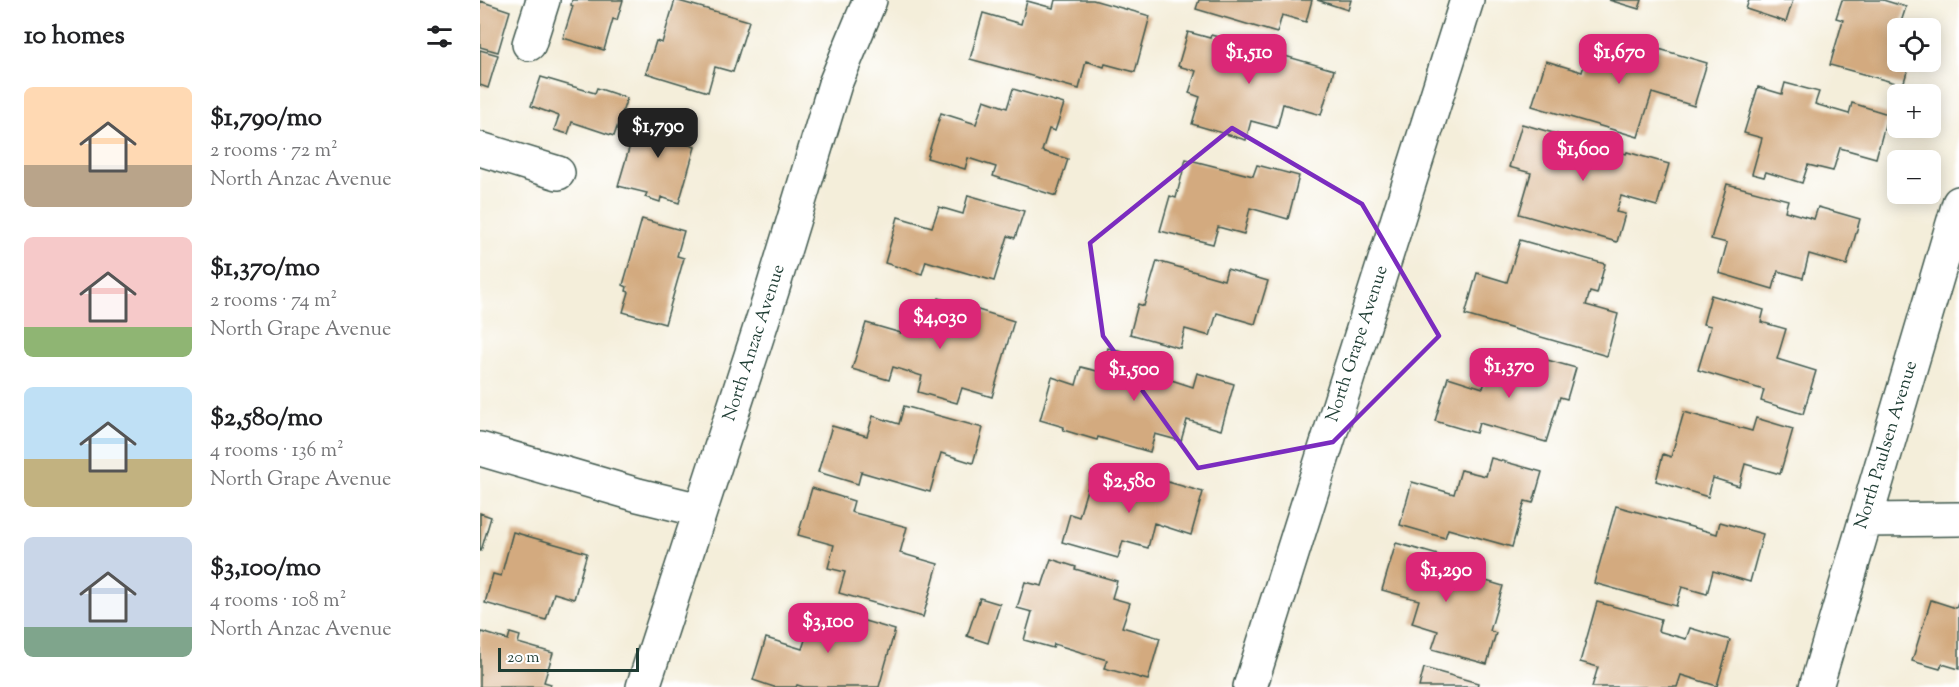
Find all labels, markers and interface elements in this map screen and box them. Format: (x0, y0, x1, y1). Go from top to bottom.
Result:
text: 10 homes (24, 18, 125, 55)
map controls (1887, 18, 1941, 204)
button: locate (1887, 18, 1941, 72)
icon: filters (423, 20, 456, 53)
pin: $1,510 (1200, 34, 1298, 85)
pin: $1,670 (1570, 34, 1668, 85)
text: $1,510 (1226, 39, 1272, 68)
text: $1,670 (1593, 39, 1645, 68)
button: + (1887, 84, 1941, 138)
text: $1,790/mo (210, 100, 322, 137)
pin: $1,790 (609, 108, 707, 159)
icon: home (72, 111, 144, 183)
text: $1,790 (632, 113, 684, 142)
pin: $1,600 (1534, 131, 1632, 182)
text: $1,600 (1556, 136, 1610, 165)
text: 2 rooms · 72 m² (210, 137, 338, 166)
button: − (1887, 150, 1941, 204)
text: North Anzac Avenue (210, 166, 392, 195)
text: $1,370/mo (210, 250, 320, 287)
icon: home (72, 261, 144, 333)
street label: North Anzac Avenue (717, 261, 793, 425)
street label: North Grape Avenue (1320, 262, 1396, 426)
text: 2 rooms · 74 m² (210, 287, 337, 316)
pin: $4,030 (891, 299, 989, 350)
text: $4,030 (913, 304, 967, 333)
text: North Grape Avenue (210, 316, 391, 345)
pin: $1,370 (1460, 348, 1558, 399)
pin: $1,500 (1085, 351, 1183, 402)
text: $1,370 (1484, 353, 1534, 382)
text: $1,500 (1109, 356, 1159, 385)
street label: North Paulsen Avenue (1849, 358, 1925, 532)
text: $2,580/mo (210, 400, 323, 437)
icon: home (72, 411, 144, 483)
text: 4 rooms · 136 m² (210, 437, 344, 466)
pin: $2,580 (1080, 463, 1178, 514)
text: North Grape Avenue (210, 466, 391, 495)
text: $2,580 (1103, 468, 1155, 497)
text: $3,100/mo (210, 550, 321, 587)
pin: $1,290 (1397, 552, 1495, 603)
text: $1,290 (1420, 557, 1472, 586)
icon: home (72, 561, 144, 633)
text: 4 rooms · 108 m² (210, 587, 346, 616)
pin: $3,100 (779, 603, 877, 654)
text: $3,100 (802, 608, 854, 637)
text: North Anzac Avenue (210, 616, 392, 645)
scale bar (498, 645, 639, 672)
text: 20 m (507, 647, 540, 670)

